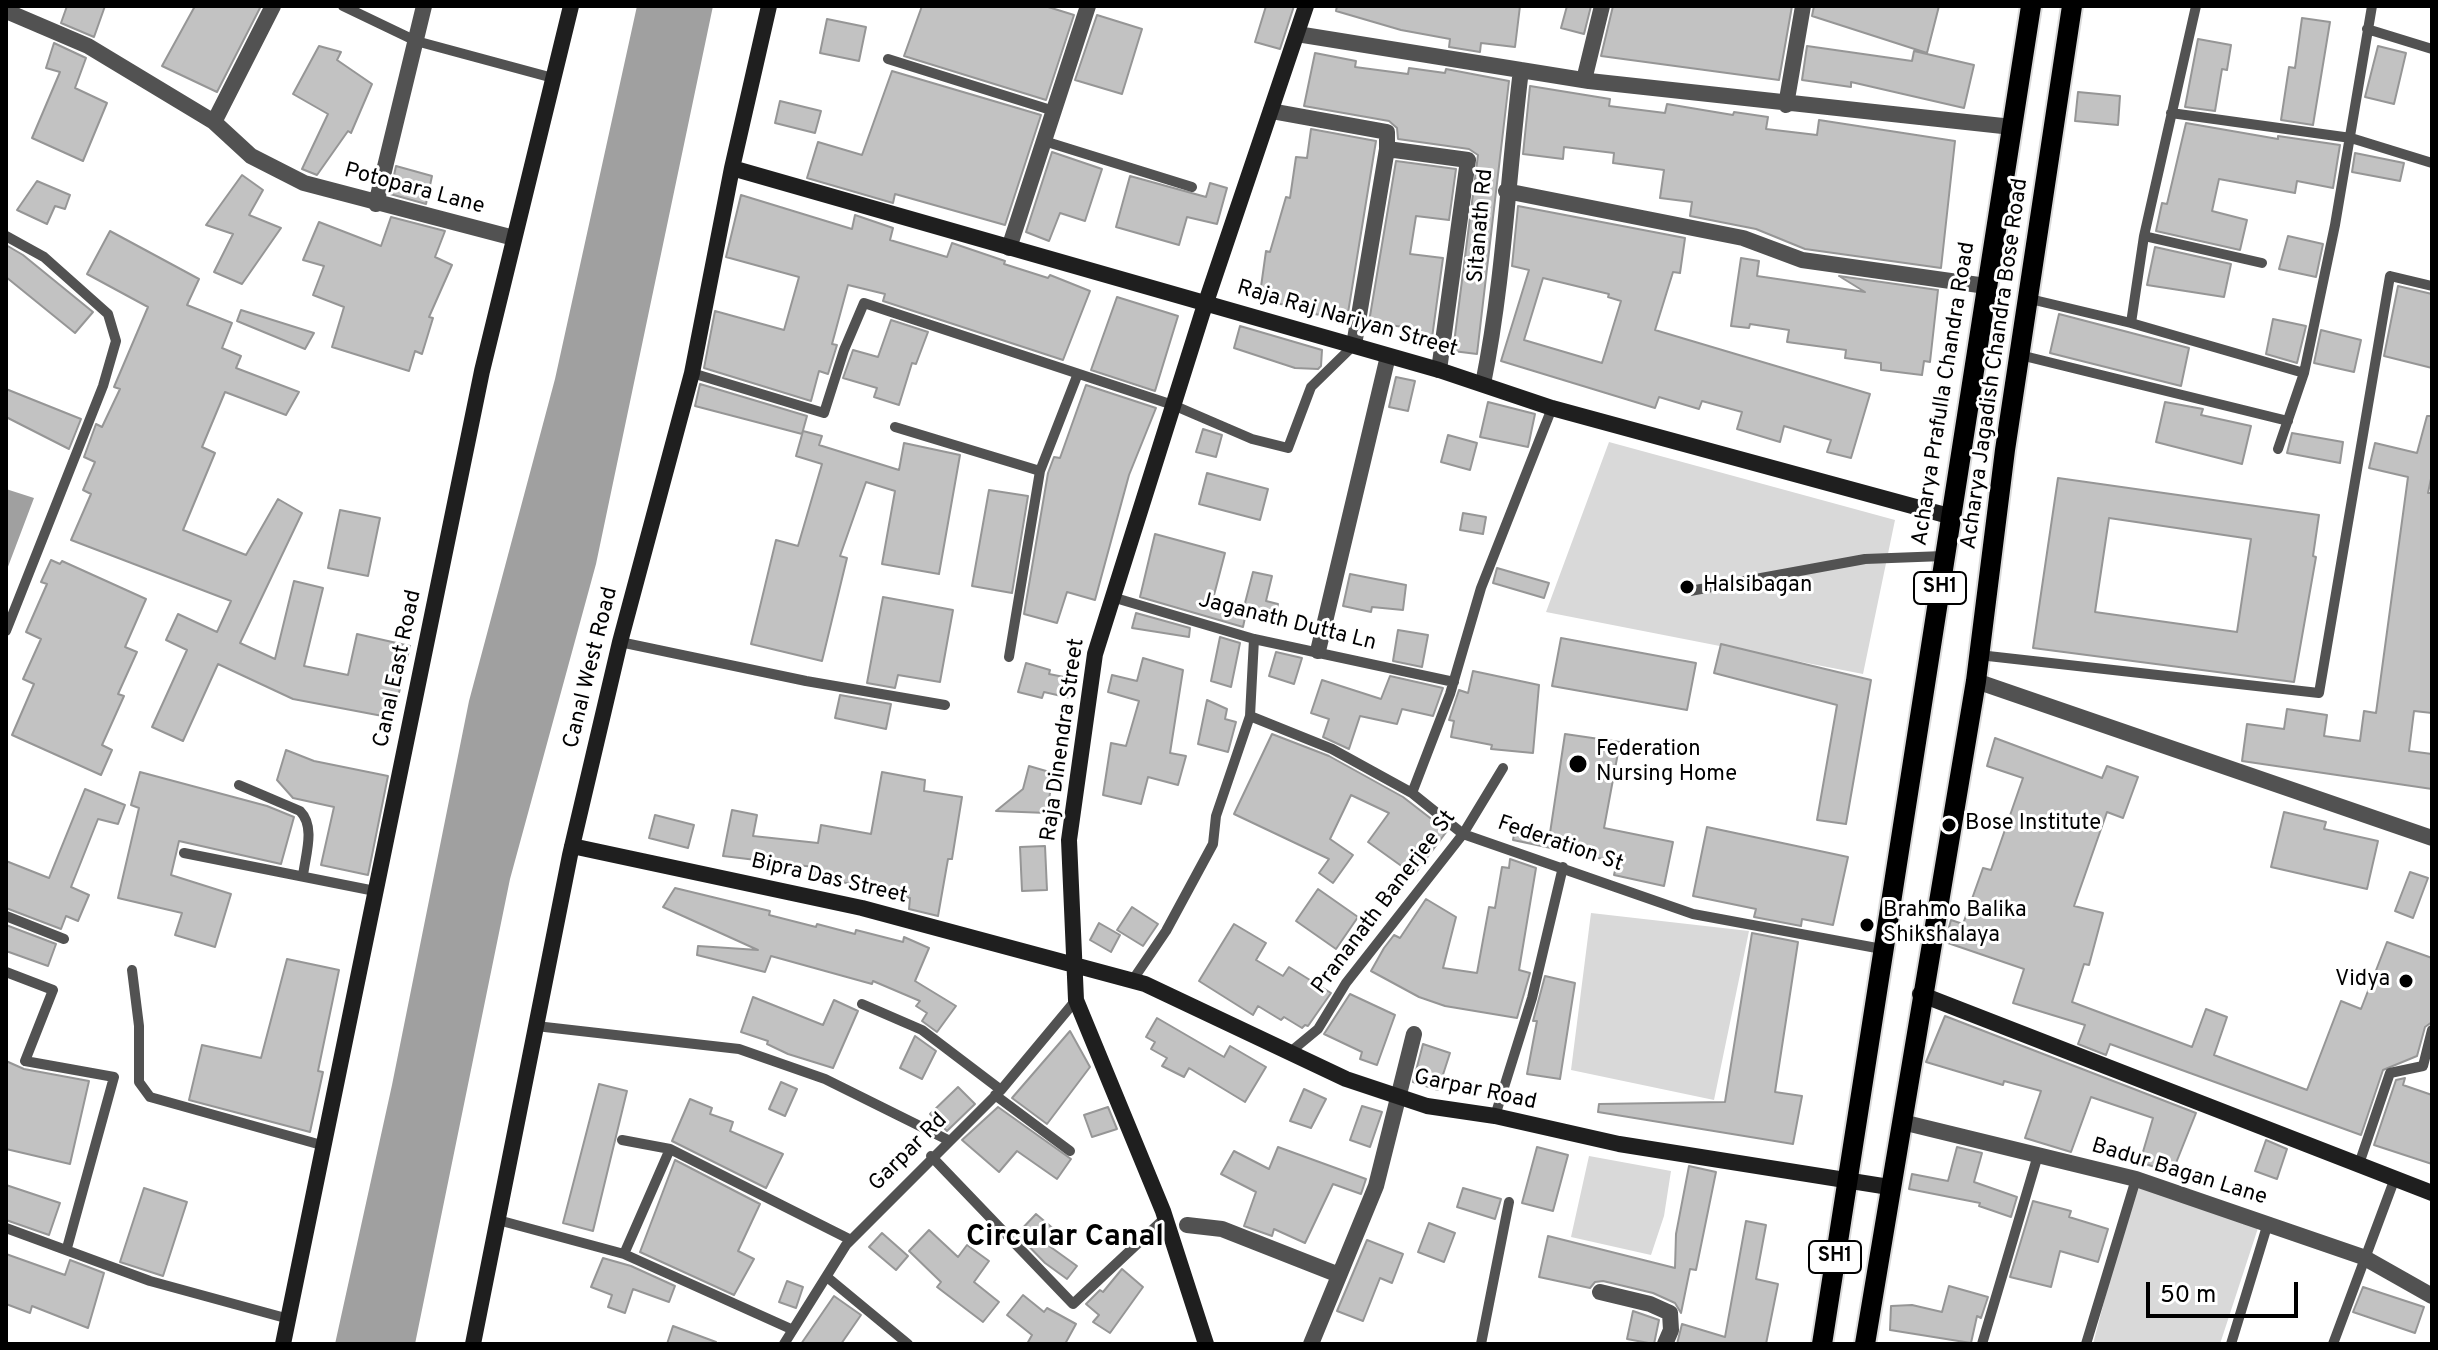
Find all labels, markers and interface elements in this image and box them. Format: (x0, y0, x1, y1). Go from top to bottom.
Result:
street label: Potopara Lane (341, 159, 487, 221)
street label: Sitanath Rd (1464, 168, 1500, 284)
street label: Acharya Jagadish Chandra Bose Road (1957, 177, 2035, 551)
street label: Acharya Prafulla Chandra Road (1908, 240, 1982, 548)
street label: Raja Raj Nariyan Street (1234, 276, 1460, 364)
road number: SH1 (1914, 572, 1966, 604)
place label: Halsibagan (1703, 574, 1812, 600)
marker: Halsibagan (1678, 578, 1696, 596)
street label: Canal West Road (559, 585, 625, 751)
street label: Canal East Road (369, 588, 429, 750)
street label: Jaganath Dutta Ln (1195, 588, 1379, 658)
street label: Raja Dinendra Street (1037, 637, 1091, 843)
place label: Federation Nursing Home (1596, 738, 1737, 790)
marker: Federation Nursing Home (1567, 753, 1589, 775)
street label: Prananath Banerjee St (1307, 806, 1463, 1000)
street label: Federation St (1494, 811, 1626, 879)
place label: Bose Institute (1965, 812, 2101, 838)
marker: Bose Institute (1940, 816, 1958, 834)
street label: Bipra Das Street (748, 849, 910, 911)
place label: Brahmo Balika Shikshalaya (1883, 899, 2026, 950)
marker: Brahmo Balika Shikshalaya (1858, 916, 1876, 934)
place label: Vidya (2335, 968, 2390, 994)
marker: Vidya (2397, 972, 2415, 990)
street label: Garpar Road (1411, 1065, 1539, 1117)
street label: Garpar Rd (864, 1108, 954, 1198)
street label: Badur Bagan Lane (2088, 1134, 2270, 1212)
district label: Circular Canal (966, 1221, 1164, 1257)
road number: SH1 (1809, 1241, 1861, 1273)
scale bar (2150, 1266, 2302, 1316)
text: 50 m (2160, 1281, 2216, 1311)

